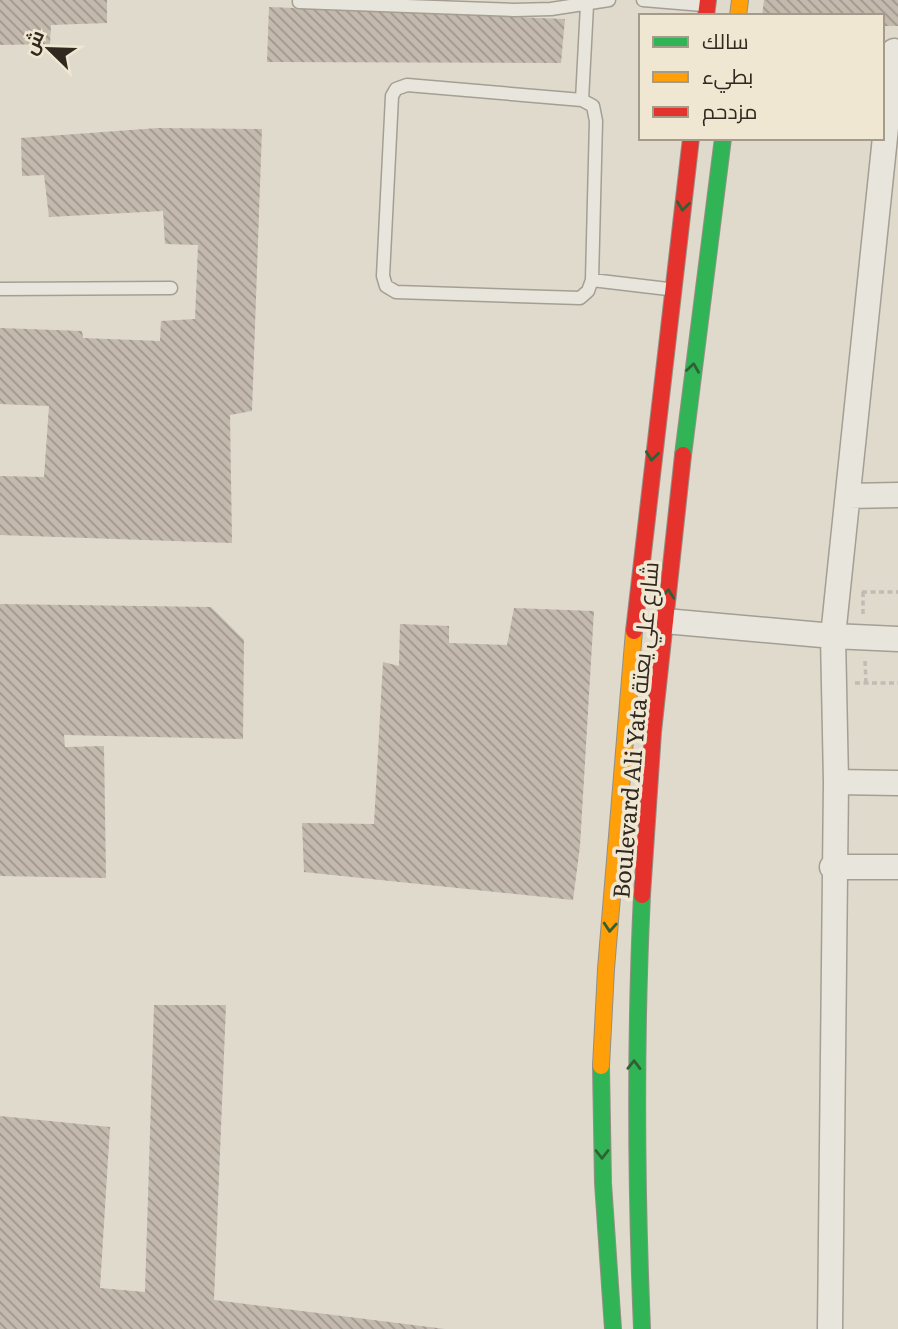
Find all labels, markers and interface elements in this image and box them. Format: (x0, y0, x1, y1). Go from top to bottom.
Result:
north arrow (14, 14, 84, 84)
legend (639, 14, 884, 140)
text: سالك (702, 24, 749, 55)
text: ش (15, 25, 50, 59)
text: بطيء (702, 59, 753, 93)
text: مزدحم (702, 94, 757, 126)
one-way arrow (676, 201, 691, 212)
one-way arrow (686, 362, 701, 374)
one-way arrow (645, 450, 660, 462)
street label: Boulevard Ali Yata شارع علي يعتة (602, 560, 669, 900)
one-way arrow (660, 588, 675, 600)
one-way arrow (603, 922, 618, 933)
one-way arrow (626, 1059, 642, 1070)
one-way arrow (594, 1149, 610, 1160)

